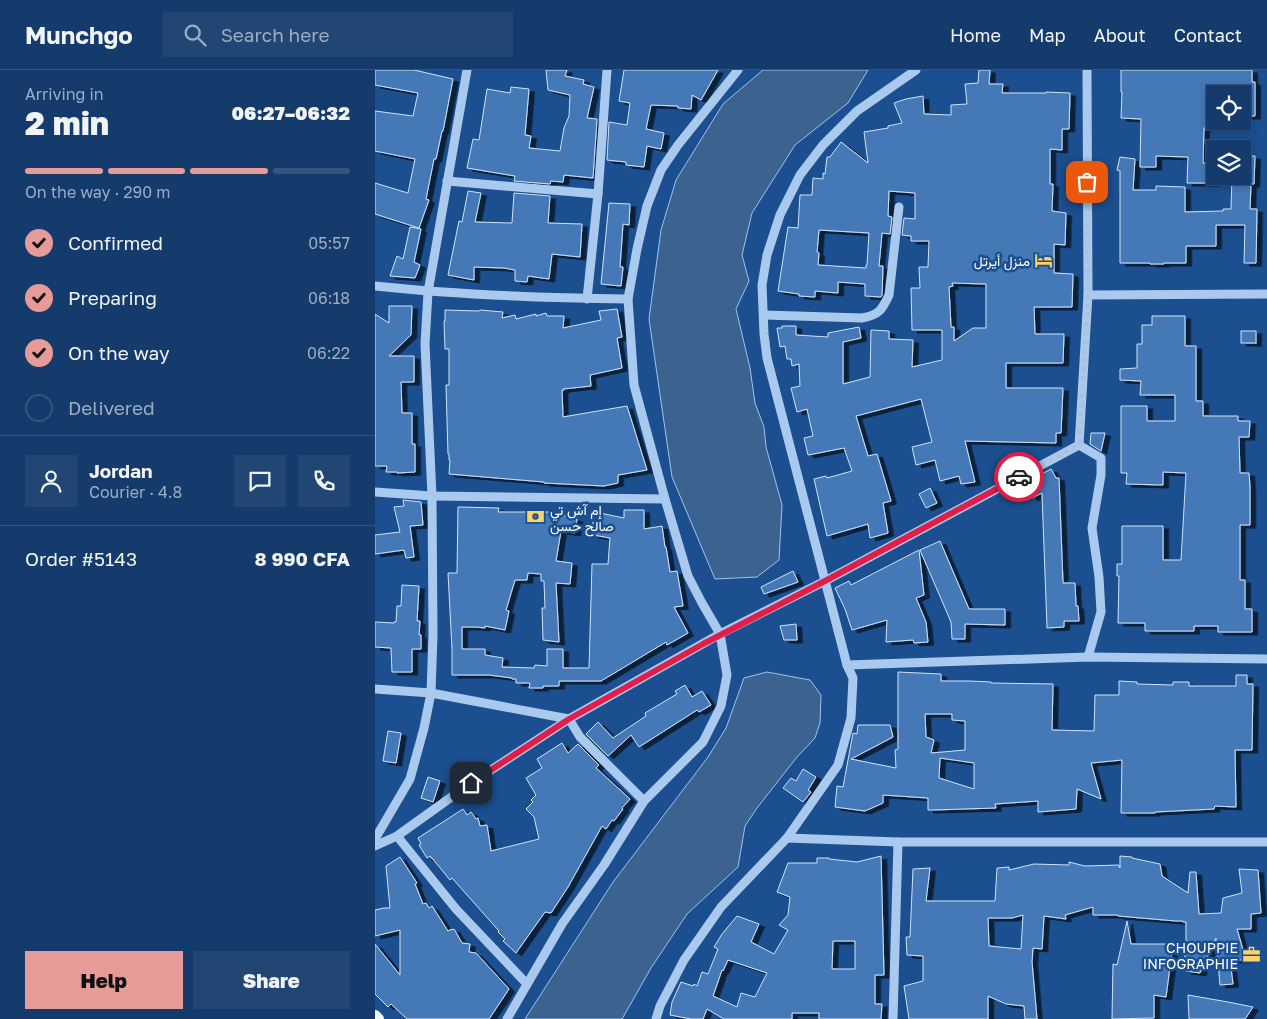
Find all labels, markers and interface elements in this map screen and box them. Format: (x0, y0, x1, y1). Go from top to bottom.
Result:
search box (163, 12, 513, 57)
text: Munchgo (25, 20, 133, 49)
icon: search (181, 21, 209, 49)
text: Search here (221, 23, 330, 46)
text: Home (950, 24, 1001, 46)
text: Map (1029, 24, 1066, 46)
text: About (1094, 24, 1146, 46)
text: Contact (1174, 24, 1242, 46)
text: Arriving in (25, 84, 104, 104)
map controls (1206, 85, 1251, 185)
button: locate (1206, 85, 1251, 130)
text: 06:27–06:32 (232, 101, 350, 124)
text: 2 min (25, 104, 109, 142)
button: layers (1206, 140, 1251, 185)
pin (1066, 161, 1108, 203)
icon: bag (1073, 168, 1101, 196)
text: On the way · 290 m (25, 182, 170, 202)
icon: check (25, 229, 53, 257)
text: Confirmed (68, 231, 163, 254)
text: 05:57 (308, 233, 350, 253)
hotel icon: منزل أيرتل (1034, 250, 1054, 270)
place label: منزل أيرتل (974, 252, 1030, 271)
icon: check (25, 284, 53, 312)
text: Preparing (68, 286, 157, 309)
text: 06:18 (308, 288, 350, 308)
icon: check (25, 339, 53, 367)
text: On the way (68, 341, 170, 364)
text: 06:22 (307, 343, 350, 363)
text: Delivered (68, 396, 155, 419)
courier (994, 452, 1044, 502)
button: person (25, 455, 77, 507)
button: chat (234, 455, 286, 507)
button: phone (298, 455, 350, 507)
text: Jordan (89, 459, 153, 482)
icon: car (1005, 463, 1033, 491)
text: Courier · 4.8 (89, 482, 182, 502)
place label: إم آش تي صالح حسن (550, 501, 614, 537)
bank icon: إم آش تي صالح حسن (526, 507, 546, 527)
text: Order #5143 (25, 547, 137, 570)
text: 8 990 CFA (255, 547, 350, 570)
pin (450, 762, 492, 804)
icon: home (457, 769, 485, 797)
place label: CHOUPPIE INFOGRAPHIE (1143, 939, 1238, 972)
office icon: CHOUPPIE INFOGRAPHIE (1242, 945, 1262, 965)
button: Help (25, 951, 183, 1009)
button: Share (193, 951, 350, 1009)

